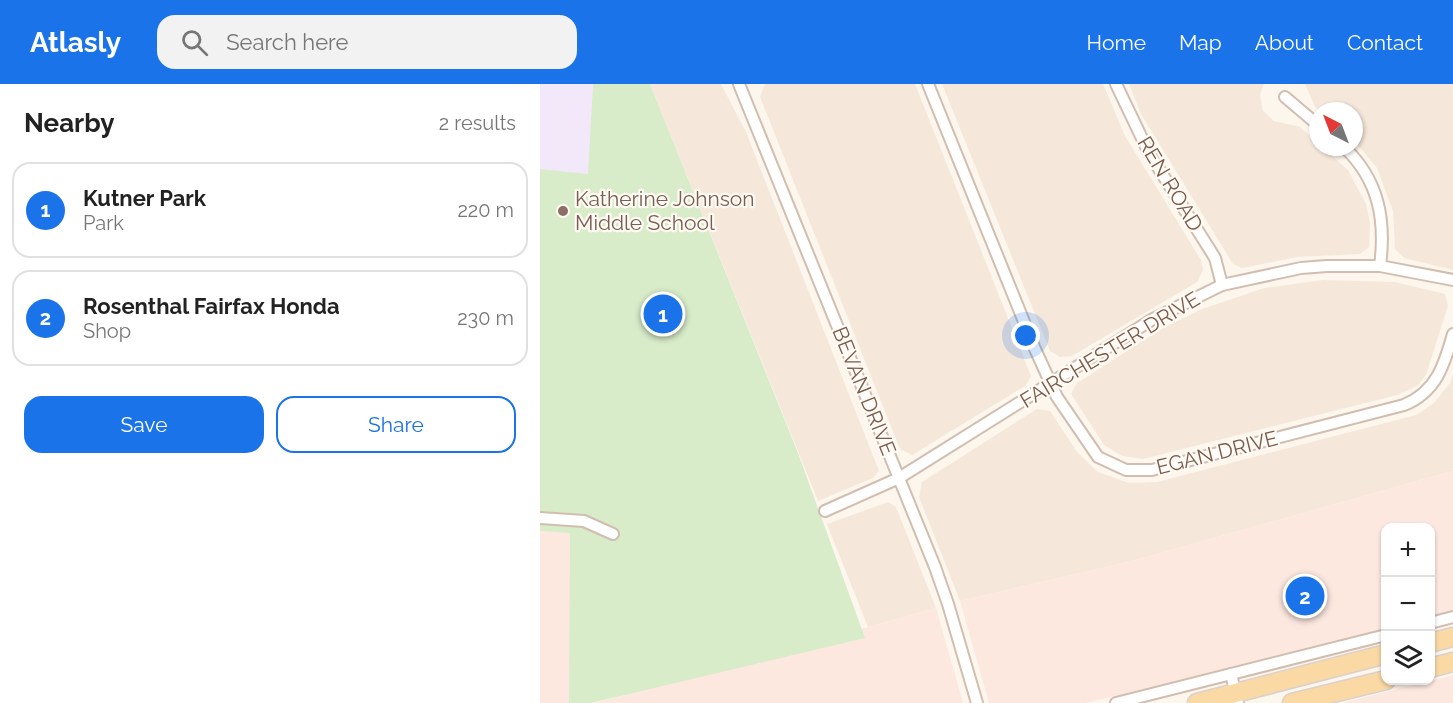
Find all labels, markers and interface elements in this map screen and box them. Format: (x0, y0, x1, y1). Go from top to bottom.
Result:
search box (157, 15, 577, 69)
text: Atlasly (30, 26, 121, 59)
icon: search (178, 26, 211, 59)
text: Search here (226, 29, 348, 55)
text: Home (1087, 30, 1146, 55)
text: Map (1179, 30, 1222, 55)
text: About (1255, 30, 1314, 55)
text: Contact (1347, 30, 1423, 55)
north arrow (1309, 102, 1363, 156)
text: Nearby (24, 108, 114, 138)
text: 2 results (439, 111, 516, 135)
street label: REN ROAD (1132, 132, 1209, 236)
text: Kutner Park (83, 185, 206, 211)
place label: Katherine Johnson Middle School (575, 186, 755, 235)
text: 1 (41, 198, 50, 222)
text: 220 m (457, 198, 514, 222)
marker: Katherine Johnson Middle School (556, 204, 570, 218)
text: Park (83, 211, 124, 235)
street label: FAIRCHESTER DRIVE (1015, 286, 1204, 413)
pin: 1 (644, 292, 682, 336)
text: Rosenthal Fairfax Honda (83, 293, 340, 319)
text: 2 (40, 306, 51, 330)
text: 230 m (457, 306, 514, 330)
text: Shop (83, 319, 131, 343)
your location (1011, 321, 1040, 350)
street label: BEVAN DRIVE (827, 323, 902, 459)
button: Save (24, 396, 264, 453)
button: Share (276, 396, 516, 453)
street label: EGAN DRIVE (1154, 425, 1280, 480)
map controls (1381, 523, 1435, 685)
button: + (1381, 523, 1435, 577)
pin: 2 (1286, 574, 1324, 618)
button: − (1381, 577, 1435, 631)
button: layers (1381, 631, 1435, 685)

